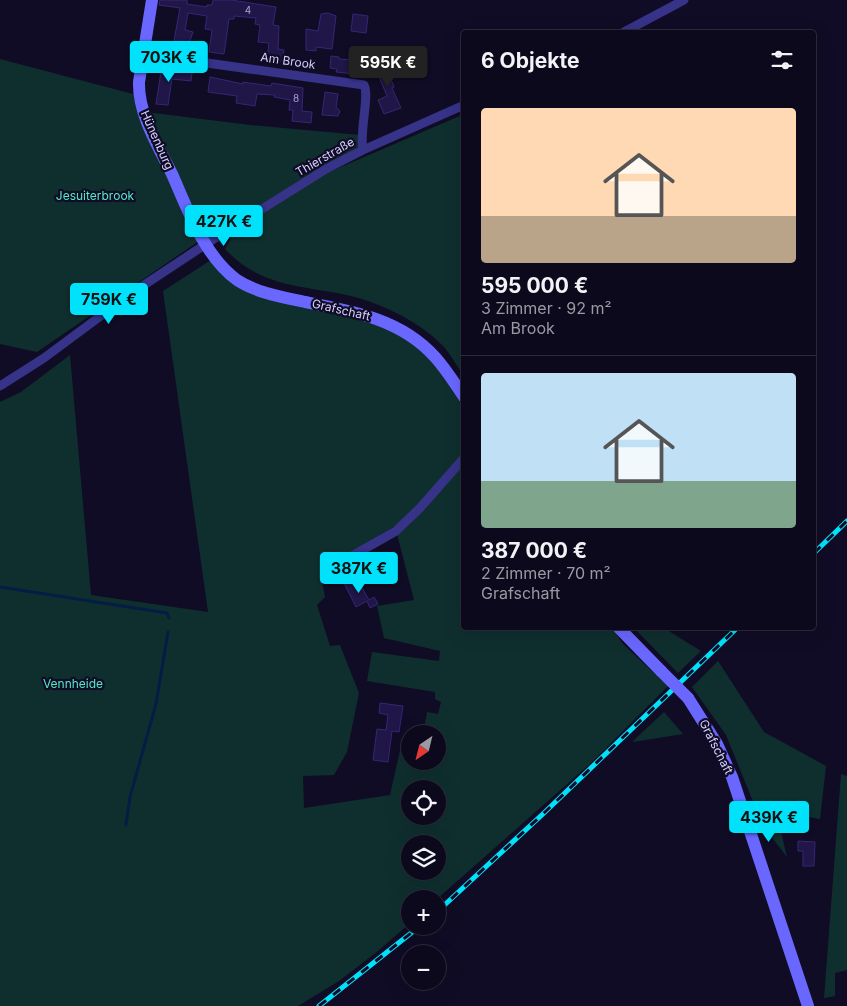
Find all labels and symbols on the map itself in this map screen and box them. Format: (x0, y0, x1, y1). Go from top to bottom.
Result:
house number: 4 (245, 4, 251, 16)
pin: 703K € (128, 41, 210, 83)
pin: 595K € (347, 46, 429, 88)
street label: Am Brook (260, 49, 317, 72)
house number: 8 (293, 92, 299, 104)
street label: Hünenburg (138, 108, 177, 172)
street label: Thierstraße (293, 134, 357, 179)
park label: Jesuiterbrook (56, 188, 135, 203)
pin: 427K € (183, 204, 265, 247)
pin: 759K € (68, 282, 150, 325)
street label: Grafschaft (310, 296, 372, 324)
pin: 387K € (318, 552, 400, 594)
park label: Vennheide (43, 676, 103, 691)
street label: Grafschaft (696, 717, 737, 777)
north arrow (401, 725, 446, 770)
pin: 439K € (728, 800, 810, 843)

